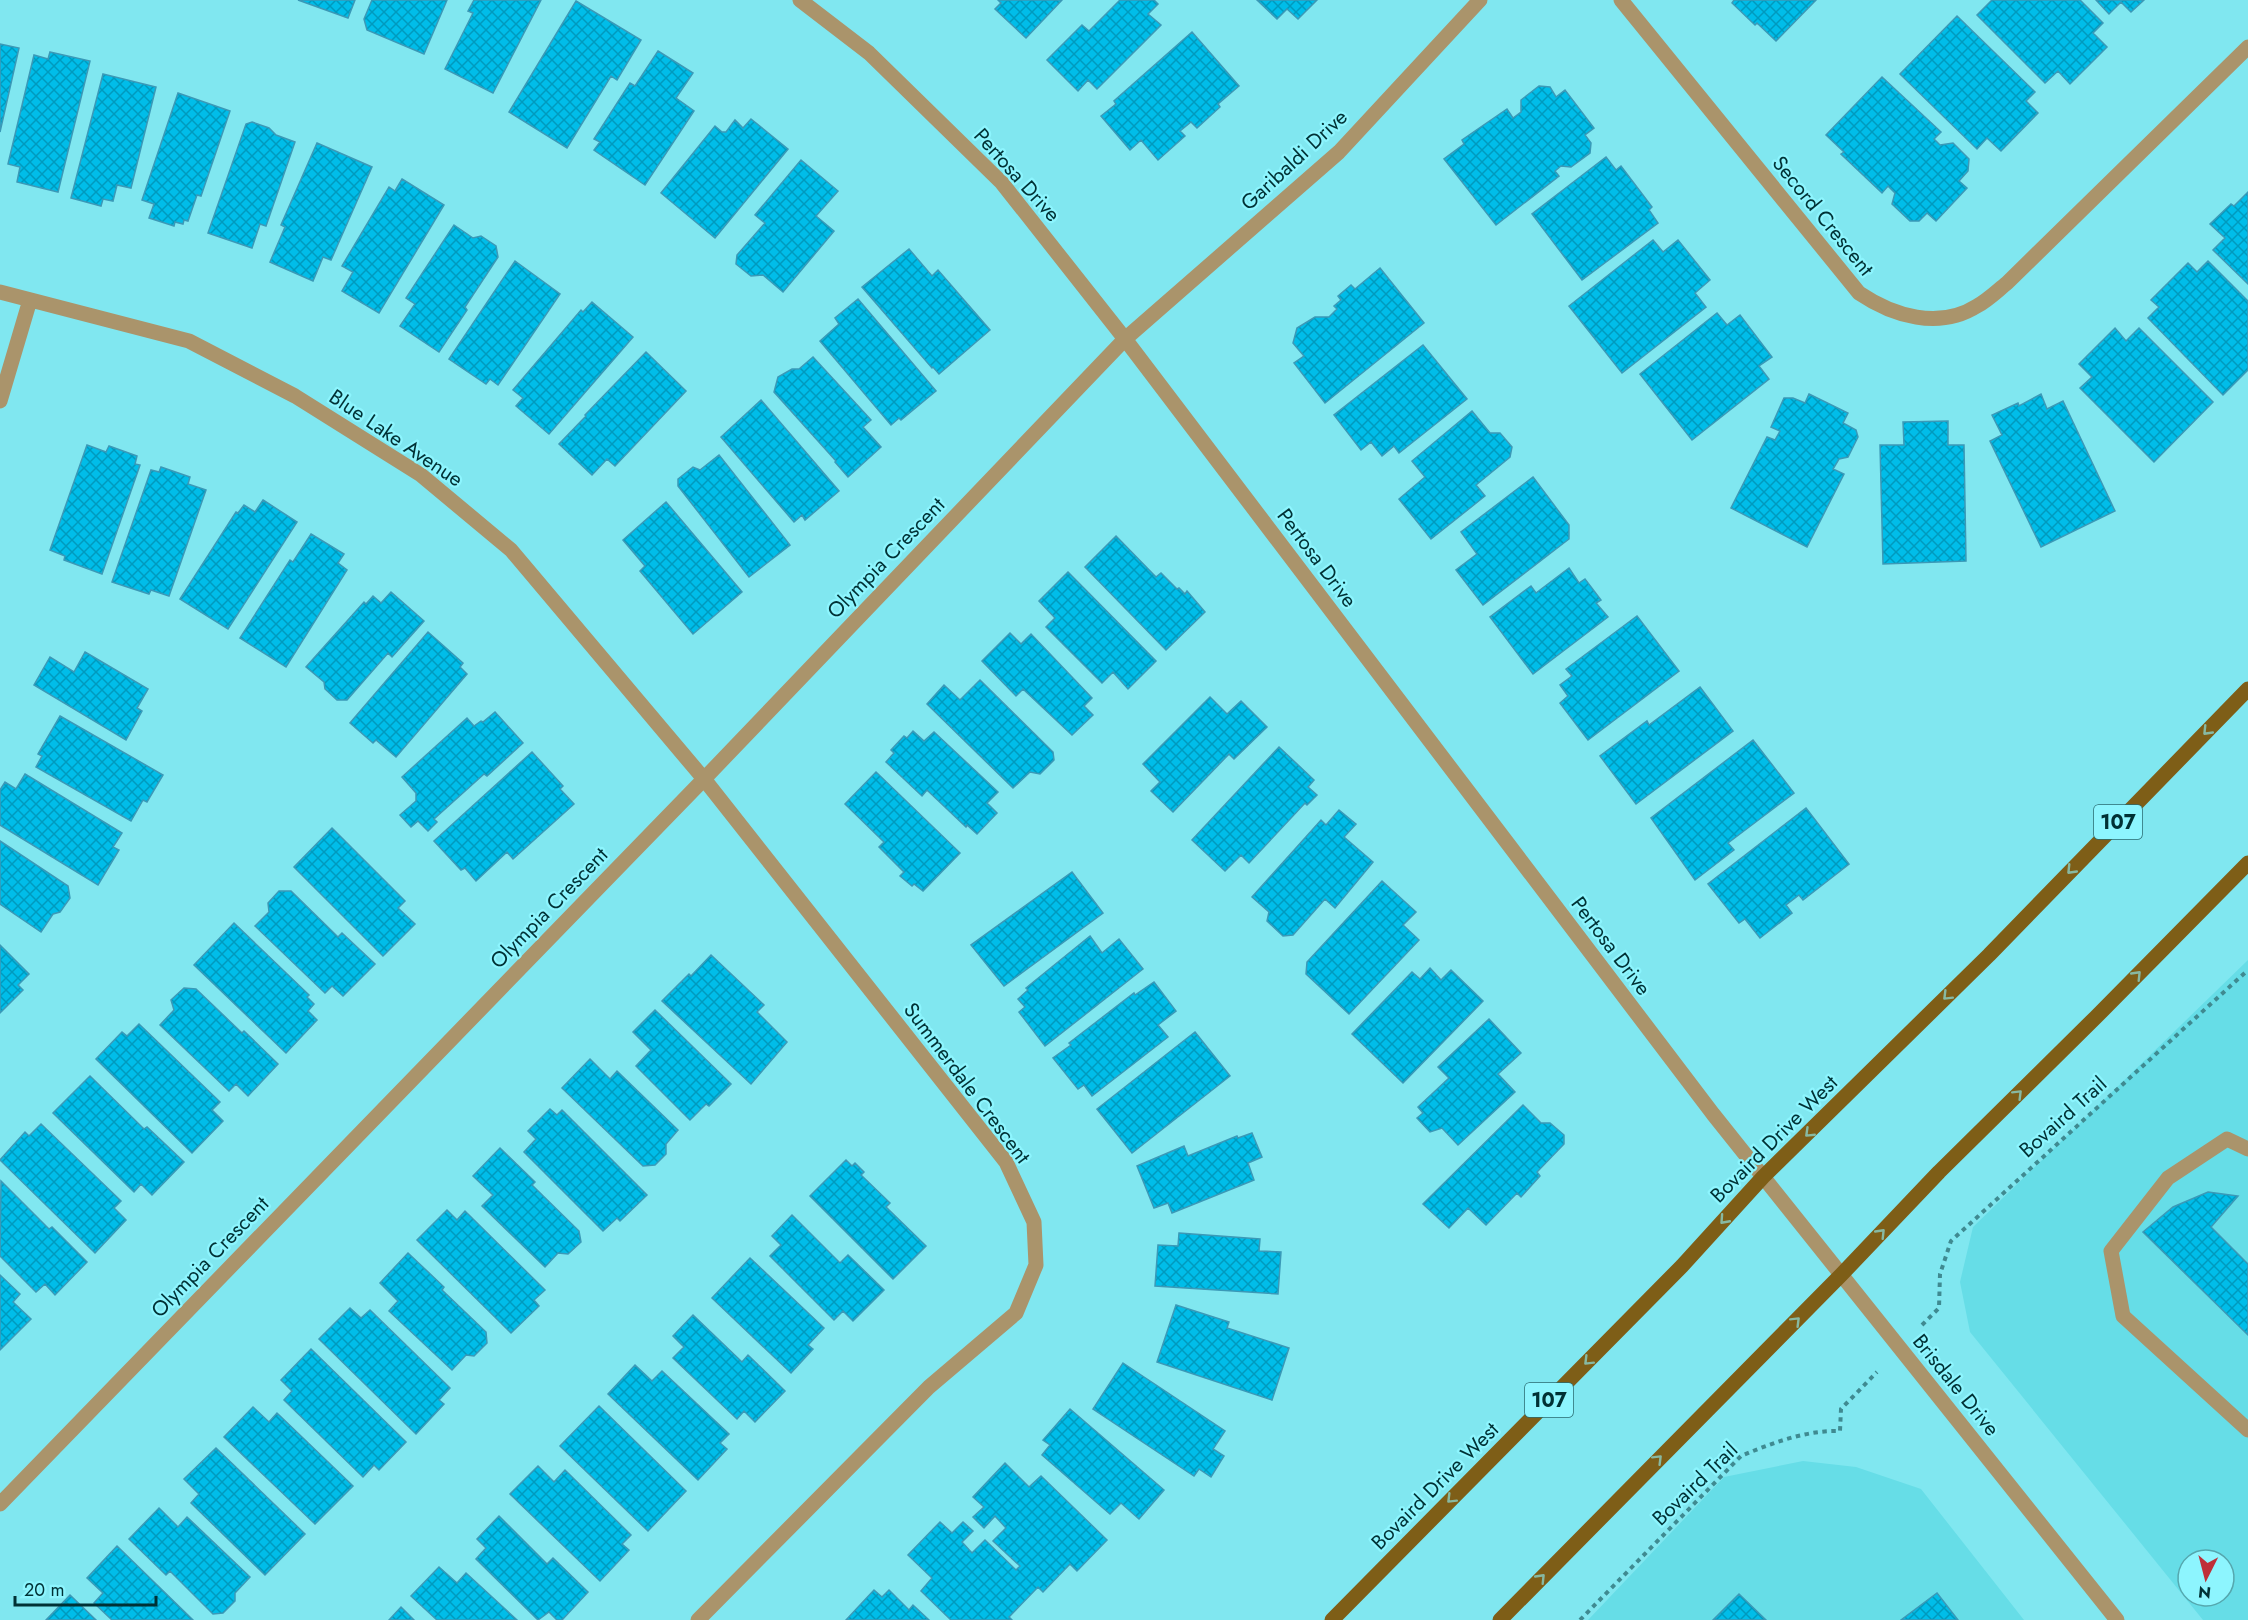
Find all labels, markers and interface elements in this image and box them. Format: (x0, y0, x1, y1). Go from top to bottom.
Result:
street label: Garibaldi Drive (1234, 102, 1354, 217)
street label: Pertosa Drive (967, 122, 1067, 229)
street label: Secord Crescent (1765, 150, 1881, 282)
street label: Blue Lake Avenue (323, 382, 469, 494)
street label: Olympia Crescent (820, 491, 952, 625)
street label: Pertosa Drive (1270, 502, 1364, 614)
one-way arrow (2203, 724, 2214, 734)
road number: 107 (2094, 805, 2142, 839)
street label: Olympia Crescent (483, 841, 615, 975)
one-way arrow (2067, 864, 2078, 874)
street label: Pertosa Drive (1564, 890, 1658, 1002)
one-way arrow (2130, 972, 2141, 983)
one-way arrow (1944, 988, 1955, 999)
street label: Summerdale Crescent (896, 996, 1038, 1170)
street label: Bovaird Drive West (1703, 1068, 1845, 1210)
street label: Bovaird Trail (2013, 1069, 2113, 1165)
one-way arrow (2012, 1090, 2022, 1101)
one-way arrow (1805, 1125, 1816, 1136)
street label: Olympia Crescent (144, 1190, 276, 1324)
one-way arrow (1720, 1214, 1731, 1224)
one-way arrow (1874, 1229, 1885, 1240)
one-way arrow (1788, 1318, 1799, 1329)
street label: Brisdale Drive (1905, 1328, 2007, 1443)
one-way arrow (1585, 1353, 1596, 1364)
road number: 107 (1525, 1383, 1573, 1417)
street label: Bovaird Drive West (1364, 1415, 1506, 1557)
street label: Bovaird Trail (1645, 1435, 1745, 1533)
one-way arrow (1651, 1456, 1662, 1467)
one-way arrow (1448, 1492, 1459, 1503)
north arrow (2176, 1548, 2236, 1608)
scale bar (15, 1569, 156, 1607)
one-way arrow (1534, 1575, 1545, 1585)
text: 20 m (24, 1577, 64, 1603)
text: N (2197, 1580, 2212, 1605)

